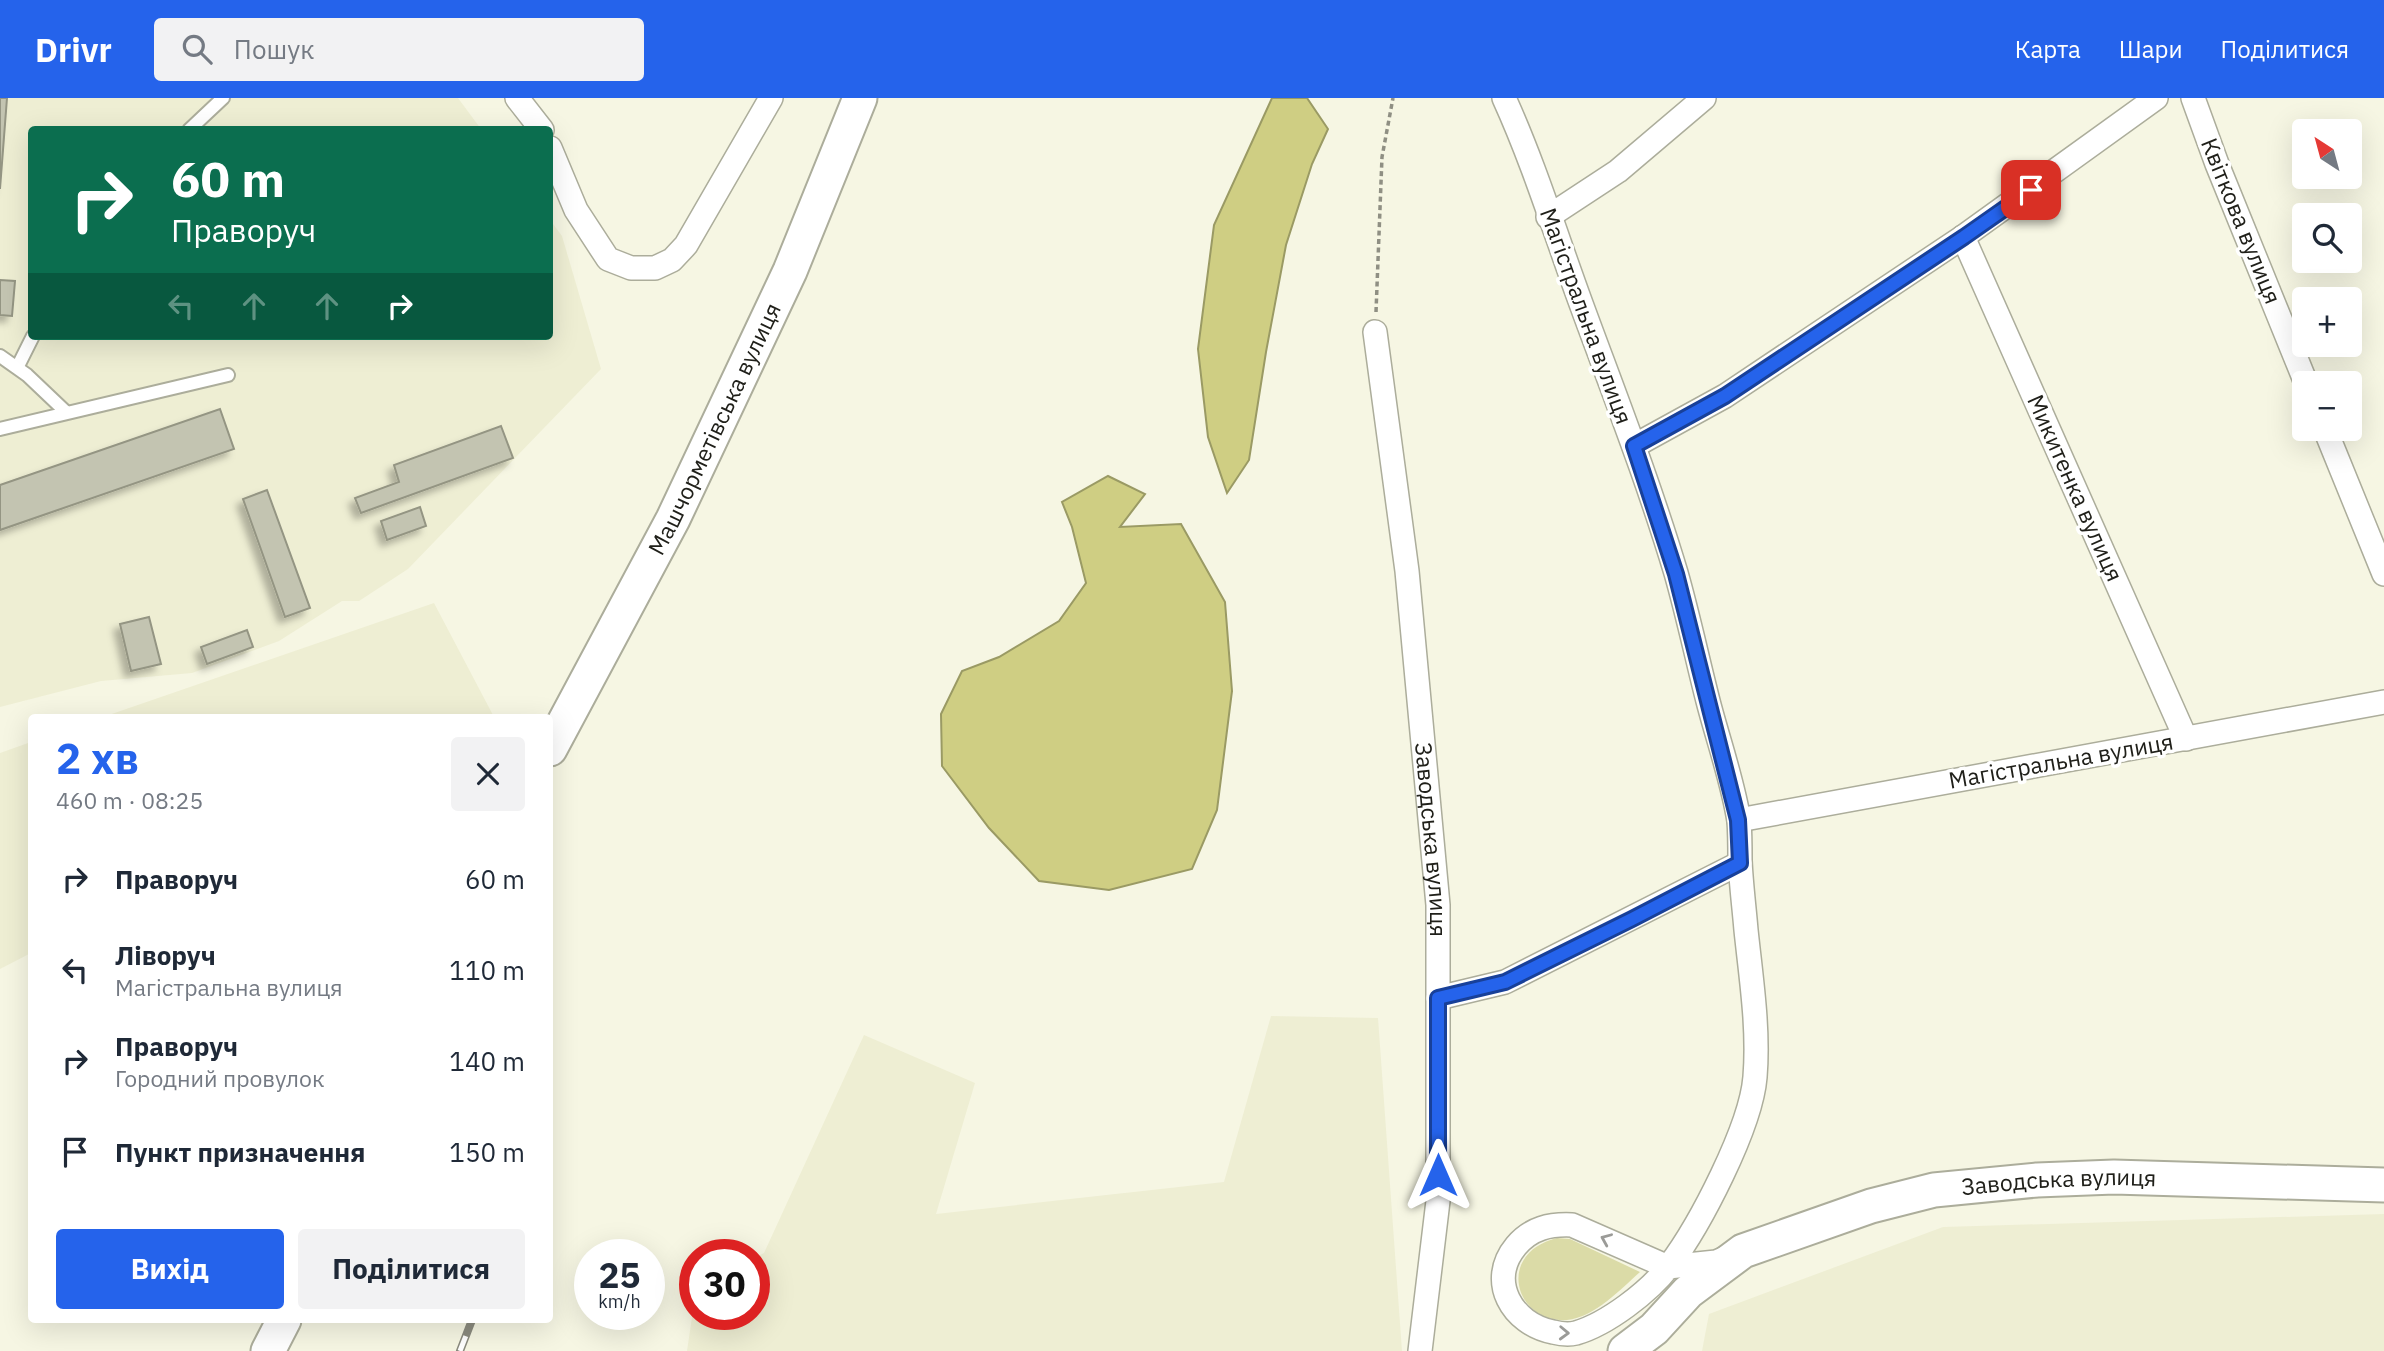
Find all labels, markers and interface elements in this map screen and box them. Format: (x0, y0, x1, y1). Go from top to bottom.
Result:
search box (154, 18, 644, 81)
text: Drivr (35, 28, 112, 71)
icon: search (178, 30, 216, 68)
text: Пошук (234, 32, 314, 66)
text: Карта (2015, 33, 2081, 65)
text: Шари (2119, 33, 2183, 65)
text: Поділитися (2221, 33, 2349, 65)
north arrow (2292, 119, 2362, 189)
map controls (2292, 119, 2362, 441)
street label: Квіткова вулиця (2195, 133, 2289, 308)
text: 60 m (171, 147, 285, 210)
icon: right (56, 154, 147, 245)
pin (2001, 160, 2061, 220)
icon: arrive (2012, 171, 2050, 209)
button: search (2292, 203, 2362, 273)
street label: Магістральна вулиця (1534, 204, 1640, 428)
text: Праворуч (171, 209, 316, 251)
icon: left (162, 287, 200, 325)
icon: ahead (235, 287, 273, 325)
icon: ahead (308, 287, 346, 325)
icon: right (381, 287, 419, 325)
button: + (2292, 287, 2362, 357)
street label: Машчорметівська вулиця (641, 298, 787, 560)
button: − (2292, 371, 2362, 441)
street label: Микитенка вулиця (2021, 389, 2131, 586)
street label: Магістральна вулиця (1946, 725, 2176, 795)
text: 2 хв (56, 731, 139, 786)
button: close (451, 737, 525, 811)
street label: Заводська вулиця (1409, 741, 1454, 937)
text: 460 m · 08:25 (56, 785, 203, 815)
icon: right (56, 860, 94, 898)
text: Праворуч (115, 862, 238, 896)
text: 60 m (465, 862, 525, 896)
text: Ліворуч (115, 938, 216, 972)
icon: left (56, 951, 94, 989)
text: 110 m (449, 953, 525, 987)
text: Магістральна вулиця (115, 972, 343, 1002)
text: Праворуч (115, 1029, 238, 1063)
icon: right (56, 1042, 94, 1080)
text: 140 m (449, 1044, 525, 1078)
text: Городний провулок (115, 1063, 325, 1093)
icon: arrive (56, 1133, 94, 1171)
text: Пункт призначення (115, 1135, 365, 1169)
text: 150 m (449, 1135, 525, 1169)
position arrow (1401, 1138, 1475, 1212)
street label: Заводська вулиця (1960, 1161, 2157, 1201)
button: Вихід (56, 1229, 284, 1309)
button: Поділитися (298, 1229, 525, 1309)
one-way arrow (1601, 1233, 1613, 1247)
speed limit sign: 30 (679, 1239, 770, 1330)
text: 25 (598, 1252, 641, 1298)
text: km/h (598, 1290, 641, 1313)
one-way arrow (1559, 1325, 1570, 1340)

